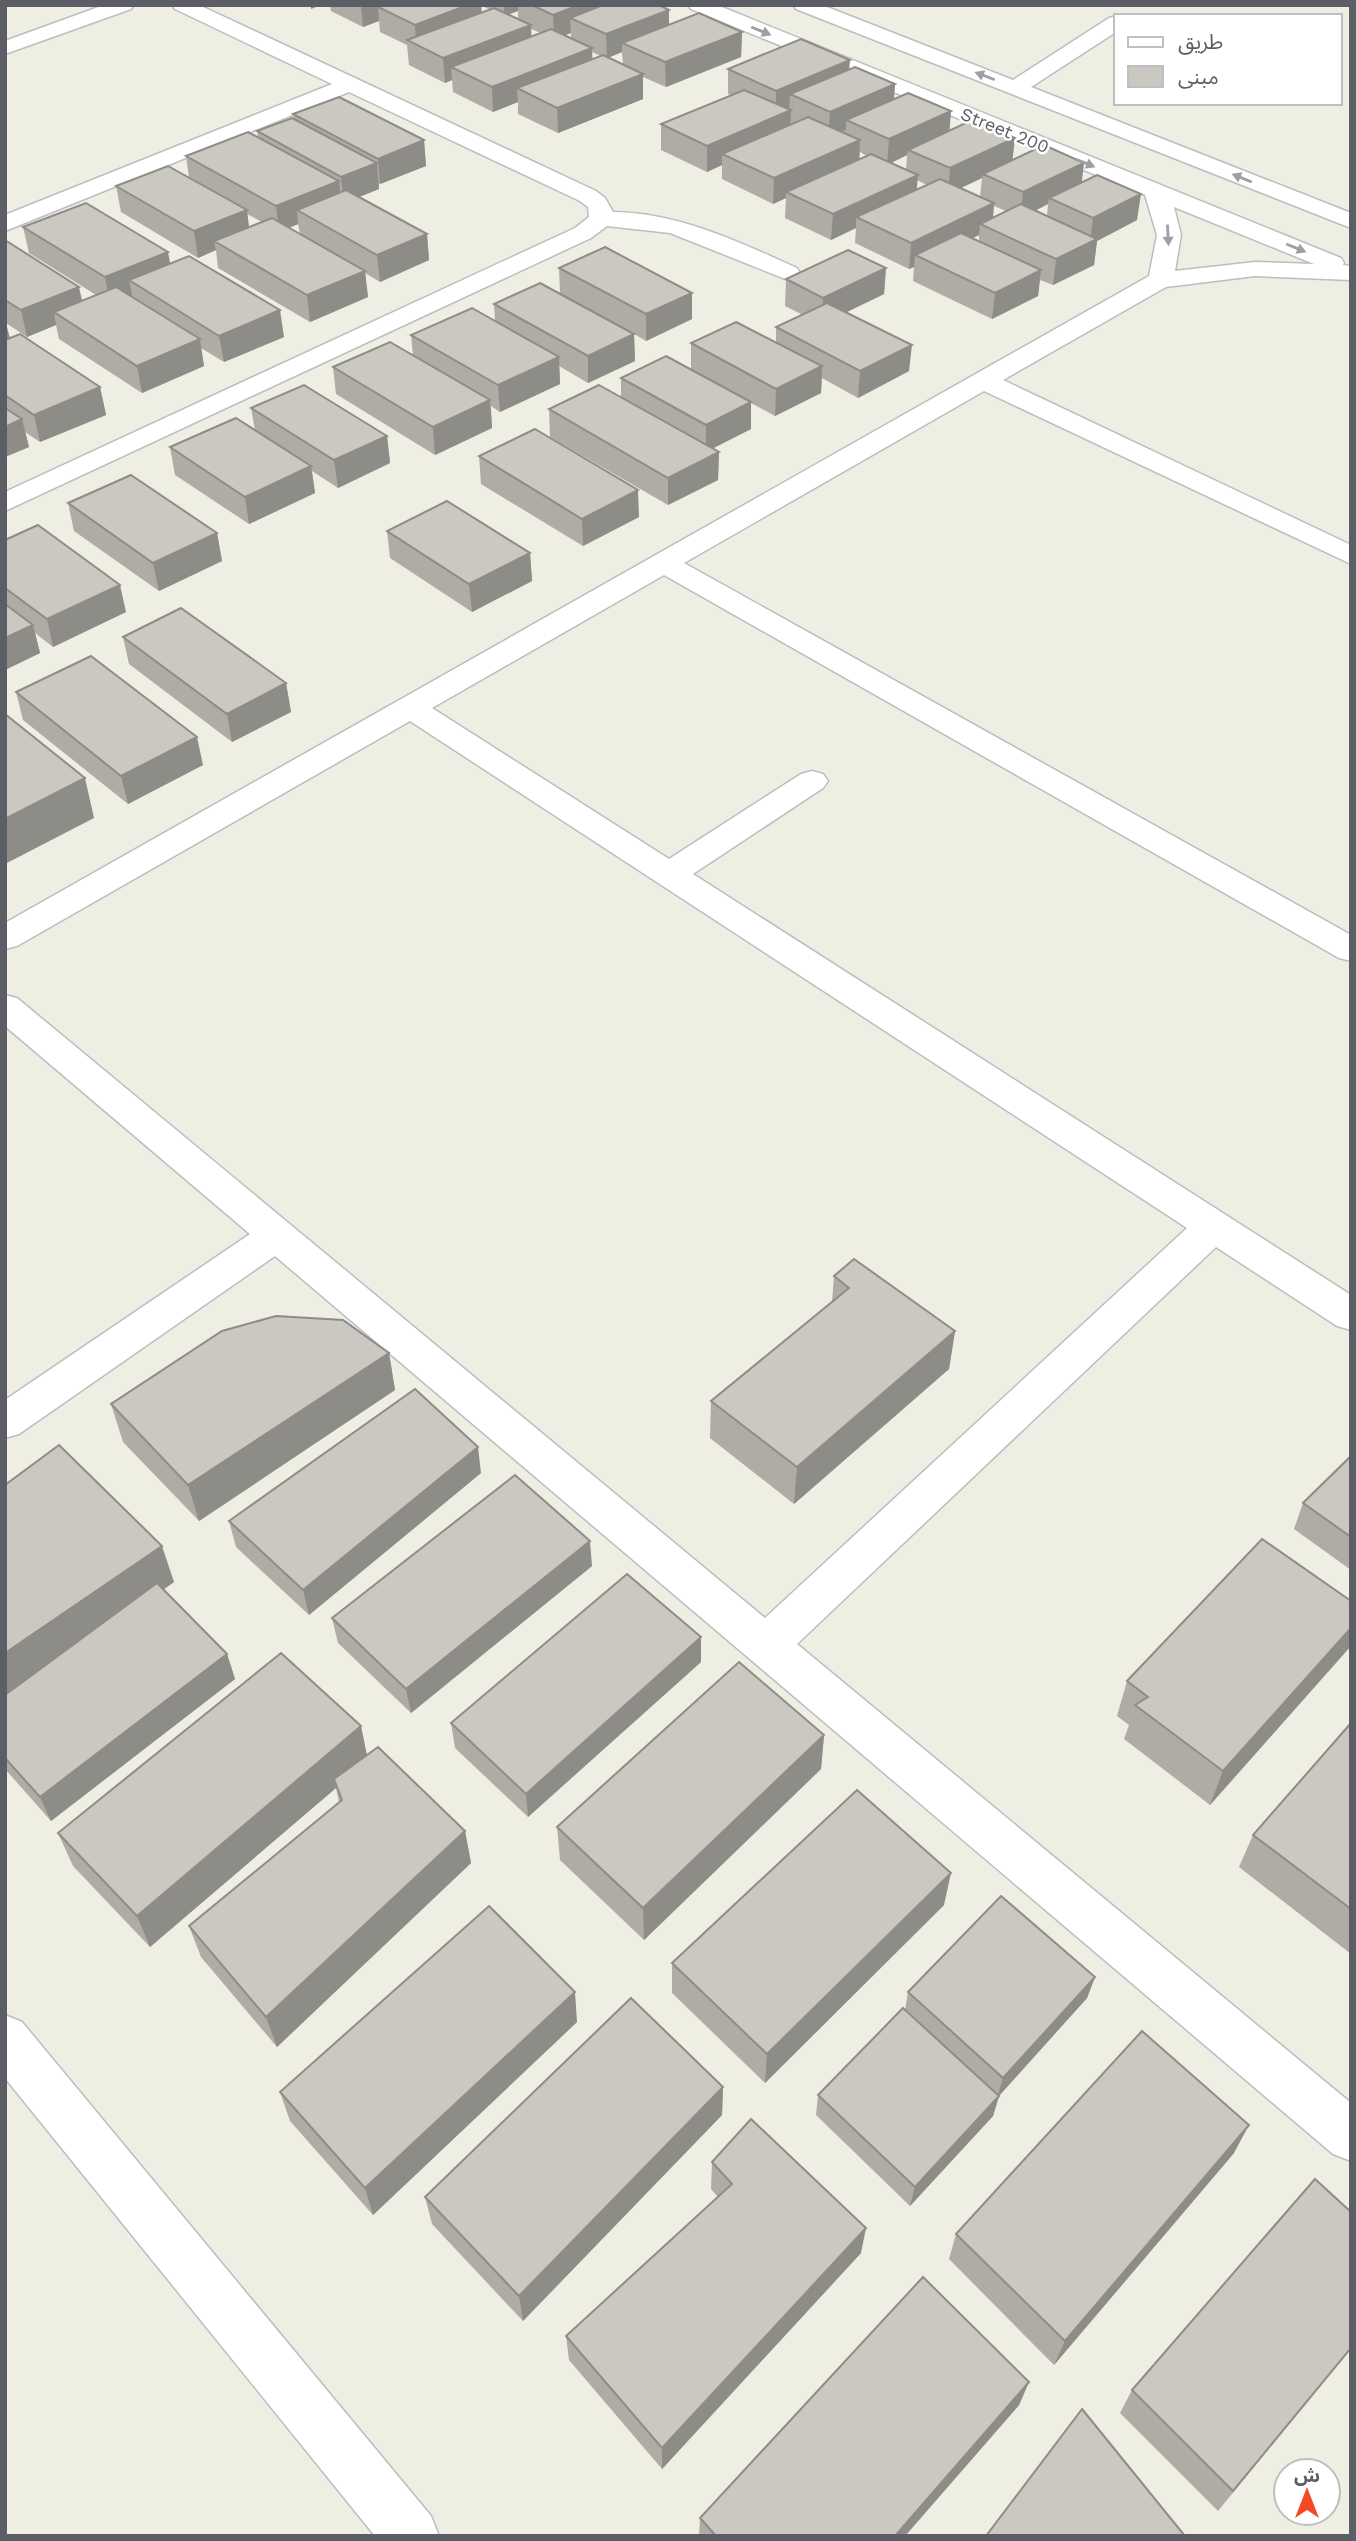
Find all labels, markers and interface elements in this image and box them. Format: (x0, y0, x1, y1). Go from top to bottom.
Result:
legend (1114, 14, 1342, 105)
one-way arrow (751, 25, 772, 36)
text: طريق (1178, 29, 1223, 55)
text: مبنى (1178, 64, 1219, 89)
one-way arrow (974, 71, 995, 82)
street label: Street 200 (958, 103, 1052, 157)
one-way arrow (1075, 157, 1096, 168)
one-way arrow (1231, 173, 1252, 184)
one-way arrow (1163, 224, 1174, 246)
one-way arrow (1286, 243, 1307, 254)
north arrow (1272, 2457, 1342, 2527)
text: ش (1294, 2464, 1320, 2487)

